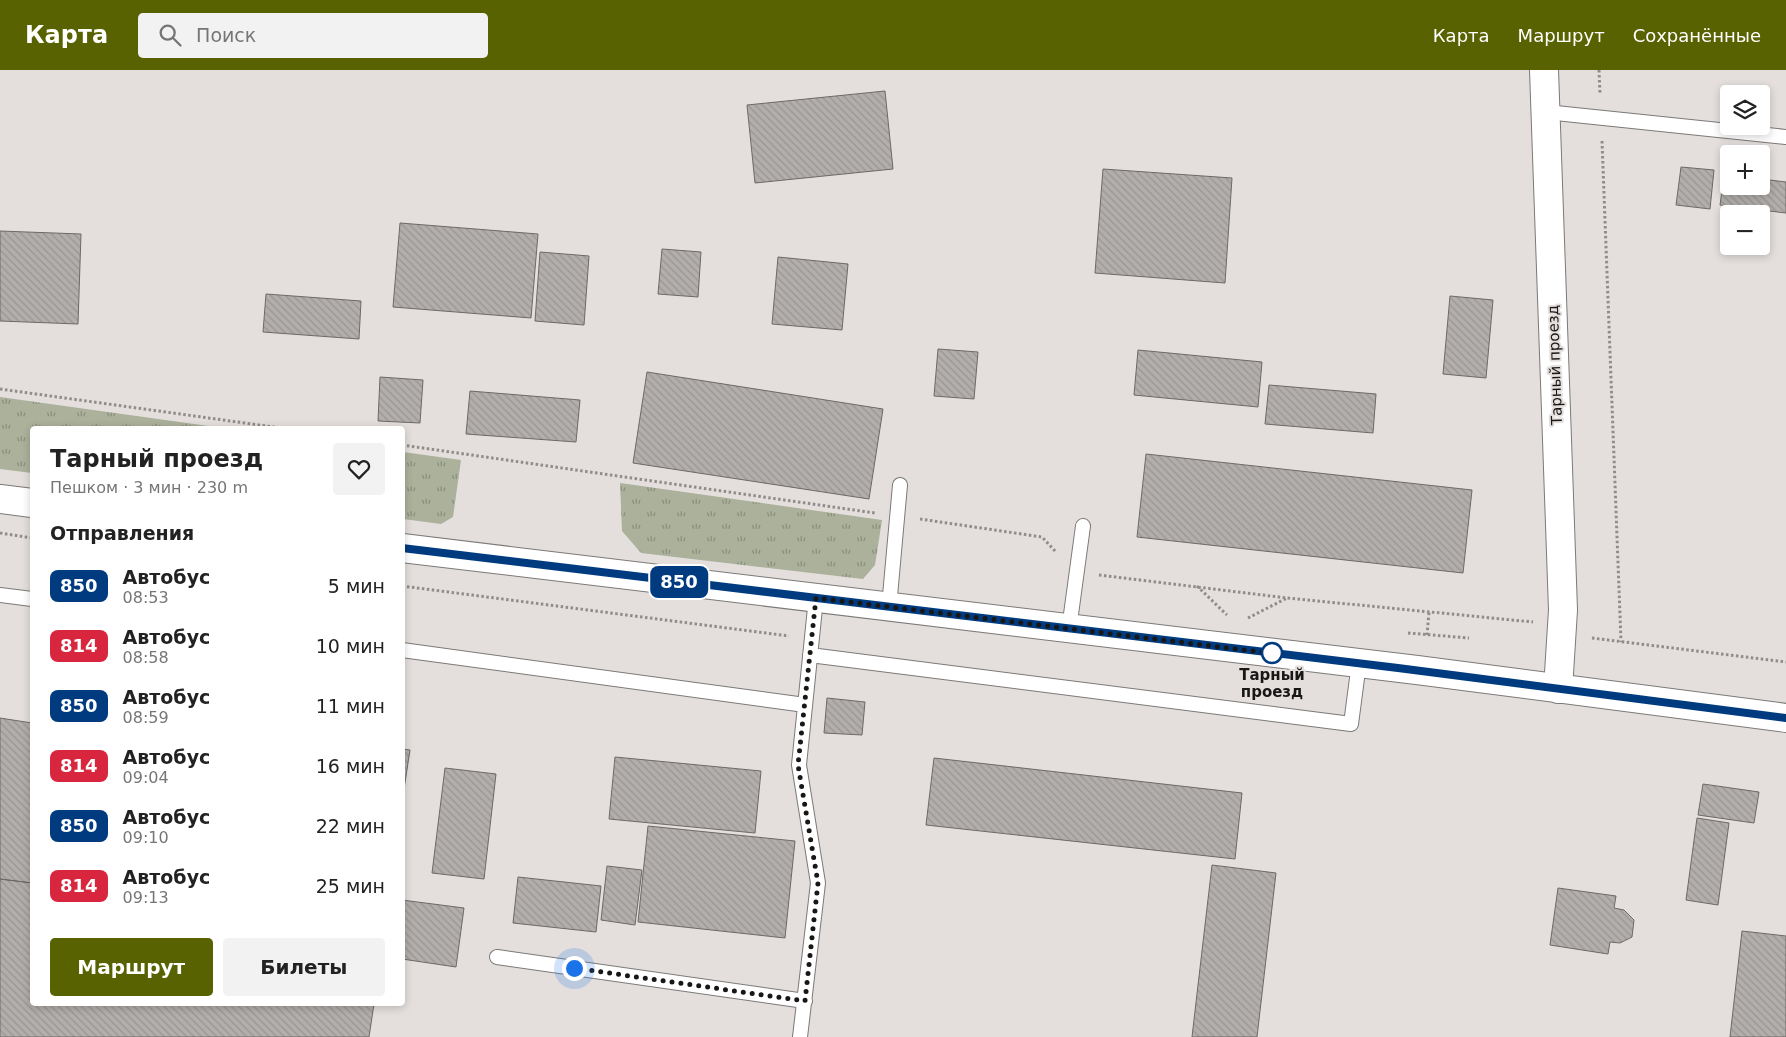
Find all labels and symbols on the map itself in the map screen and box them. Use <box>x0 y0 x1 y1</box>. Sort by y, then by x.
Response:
street label: Тарный проезд <box>1544 305 1566 426</box>
line badge: 850 <box>650 566 708 598</box>
marker: Тарный проезд <box>1261 642 1283 664</box>
place label: Тарный проезд <box>1239 666 1305 701</box>
your location <box>562 956 587 981</box>

